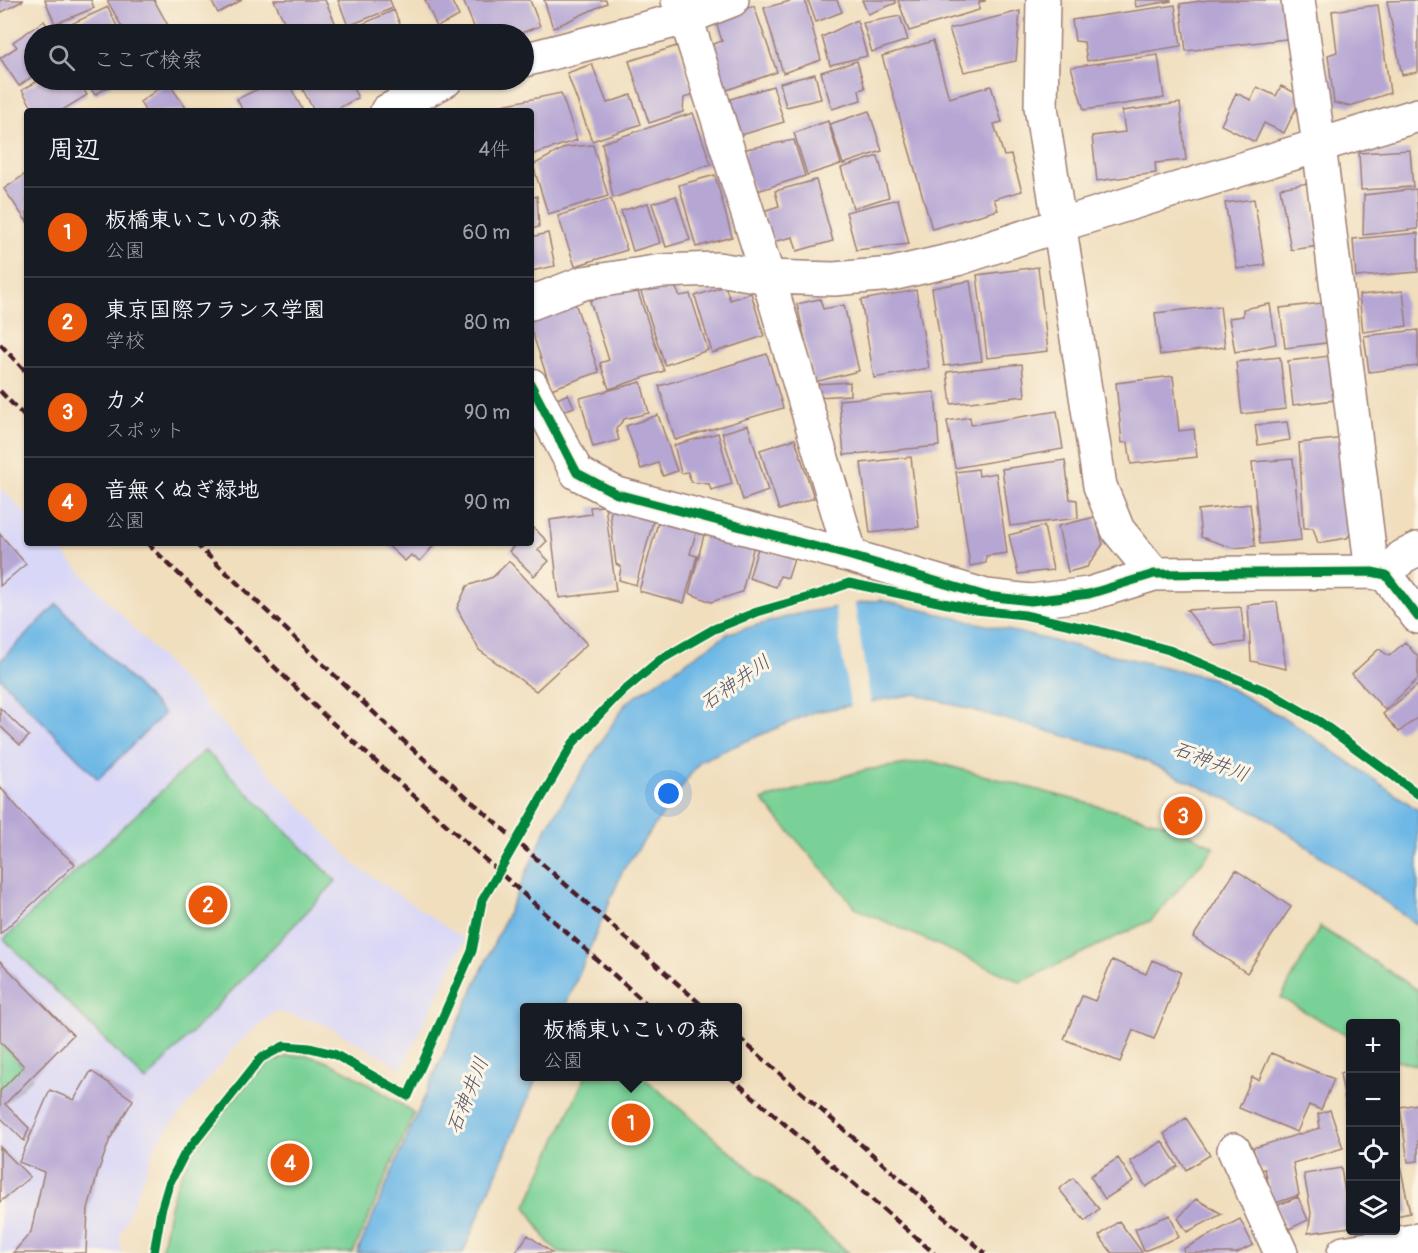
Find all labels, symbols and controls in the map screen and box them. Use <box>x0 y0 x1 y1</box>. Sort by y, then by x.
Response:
search box <box>24 24 534 90</box>
icon: search <box>45 41 78 74</box>
text: ここで検索 <box>93 46 203 74</box>
text: 周辺 <box>48 134 100 166</box>
text: 4件 <box>478 137 510 162</box>
text: 板橋東いこいの森 <box>105 206 281 234</box>
text: 1 <box>64 220 71 245</box>
text: 60 m <box>463 220 510 245</box>
text: 公園 <box>105 238 145 263</box>
text: 東京国際フランス学園 <box>105 296 325 324</box>
text: 2 <box>62 310 73 335</box>
text: 80 m <box>464 310 510 335</box>
text: 学校 <box>105 328 145 353</box>
text: カメ <box>105 386 149 414</box>
text: 3 <box>62 400 73 425</box>
text: 90 m <box>464 400 510 425</box>
text: スポット <box>105 418 185 443</box>
text: 音無くぬぎ緑地 <box>105 476 259 504</box>
text: 4 <box>62 490 73 515</box>
text: 90 m <box>464 490 510 515</box>
text: 公園 <box>105 508 145 533</box>
water label: 石神井川 <box>695 649 775 716</box>
water label: 石神井川 <box>1169 735 1253 787</box>
your location <box>654 779 683 808</box>
pin: 3 <box>1164 794 1202 838</box>
pin: 2 <box>188 882 228 928</box>
popup <box>520 1003 742 1081</box>
text: 板橋東いこいの森 <box>543 1016 719 1044</box>
map controls <box>1346 1019 1400 1235</box>
button: + <box>1346 1019 1400 1073</box>
text: 公園 <box>543 1048 583 1073</box>
water label: 石神井川 <box>441 1053 494 1137</box>
button: − <box>1346 1073 1400 1127</box>
pin: 1 <box>612 1100 650 1146</box>
button: locate <box>1346 1127 1400 1181</box>
pin: 4 <box>270 1140 310 1186</box>
button: layers <box>1346 1181 1400 1235</box>

